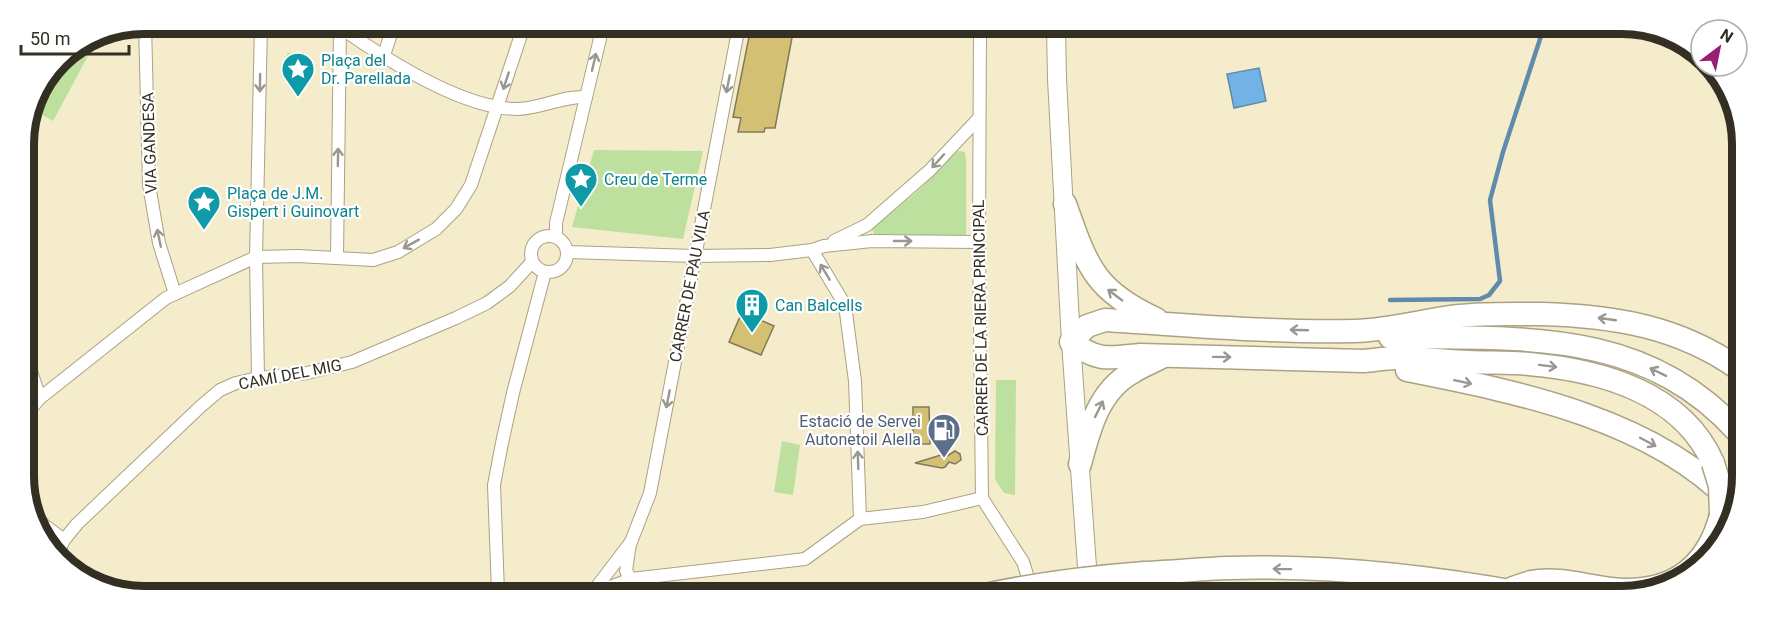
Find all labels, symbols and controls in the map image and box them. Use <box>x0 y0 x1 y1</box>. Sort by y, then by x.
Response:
scale bar <box>21 18 129 56</box>
north arrow <box>1689 18 1749 78</box>
text: N <box>1717 25 1737 47</box>
text: 50 m <box>30 28 70 49</box>
place icon: Plaça del Dr. Parellada <box>280 51 316 98</box>
place label: Plaça del Dr. Parellada <box>321 51 411 88</box>
one-way arrow <box>589 52 601 71</box>
one-way arrow <box>500 71 511 90</box>
one-way arrow <box>254 72 266 92</box>
one-way arrow <box>722 74 733 93</box>
street label: VIA GANDESA <box>138 91 161 194</box>
one-way arrow <box>333 147 344 167</box>
one-way arrow <box>931 153 945 168</box>
place icon: Creu de Terme <box>563 161 599 208</box>
place label: Creu de Terme <box>604 170 707 189</box>
place icon: Plaça de J.M. Gispert i Guinovart <box>186 184 222 231</box>
place label: Plaça de J.M. Gispert i Guinovart <box>227 184 359 221</box>
street label: CARRER DE LA RIERA PRINCIPAL <box>969 199 992 436</box>
street label: CARRER DE PAU VILA <box>665 208 714 364</box>
one-way arrow <box>152 229 164 248</box>
one-way arrow <box>893 235 913 247</box>
one-way arrow <box>403 238 420 250</box>
one-way arrow <box>819 264 831 281</box>
building icon: Can Balcells <box>734 287 770 334</box>
one-way arrow <box>1108 289 1124 301</box>
place label: Can Balcells <box>775 296 862 315</box>
one-way arrow <box>1598 313 1617 324</box>
one-way arrow <box>1289 325 1309 336</box>
one-way arrow <box>1211 352 1231 363</box>
street label: CAMÍ DEL MIG <box>237 355 343 394</box>
one-way arrow <box>1538 361 1558 372</box>
one-way arrow <box>1650 365 1668 377</box>
one-way arrow <box>1453 376 1472 388</box>
one-way arrow <box>662 389 673 409</box>
one-way arrow <box>1094 400 1106 418</box>
place label: Estació de Servei Autonetoil Alella <box>799 412 921 449</box>
fuel station icon: Estació de Servei Autonetoil Alella <box>926 412 962 459</box>
one-way arrow <box>1639 436 1657 448</box>
one-way arrow <box>852 451 863 471</box>
one-way arrow <box>1273 563 1293 575</box>

